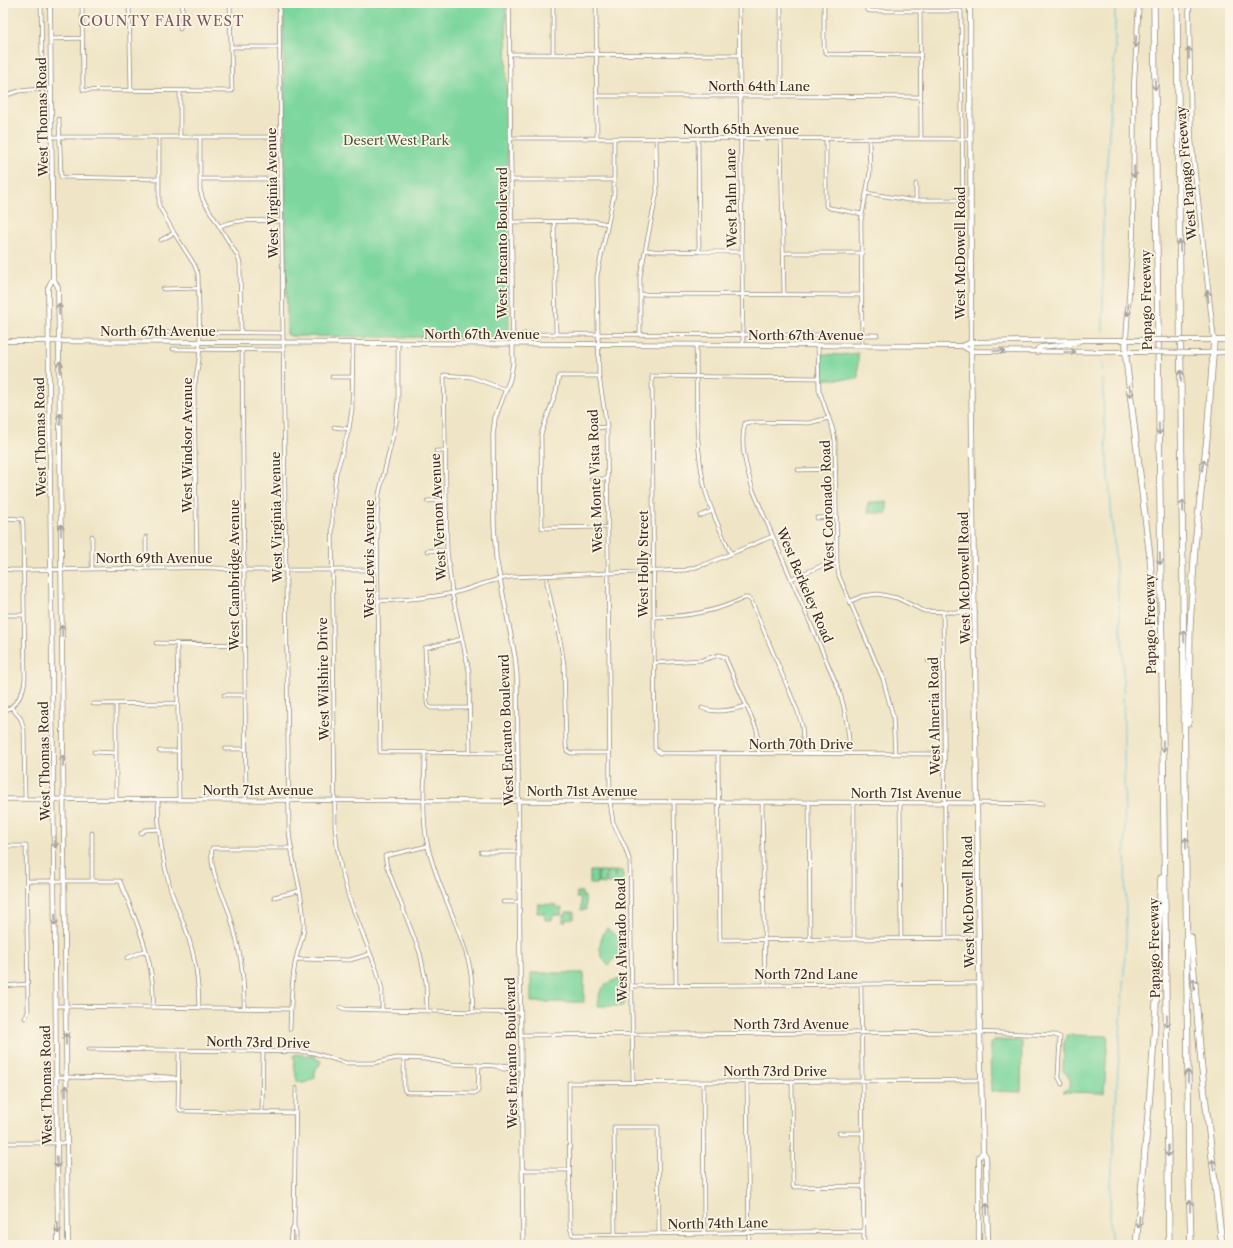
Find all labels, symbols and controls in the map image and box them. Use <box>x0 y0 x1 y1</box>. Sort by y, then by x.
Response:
district label: COUNTY FAIR WEST <box>80 12 244 30</box>
one-way arrow <box>1133 35 1140 48</box>
one-way arrow <box>1185 47 1193 60</box>
street label: West Thomas Road <box>33 57 51 178</box>
one-way arrow <box>1151 77 1159 90</box>
street label: North 64th Lane <box>708 78 810 94</box>
street label: West Papago Freeway <box>1172 104 1200 242</box>
street label: North 65th Avenue <box>683 121 799 137</box>
street label: West Virginia Avenue <box>263 127 281 260</box>
park label: Desert West Park <box>343 132 450 148</box>
street label: West Palm Lane <box>722 148 740 249</box>
one-way arrow <box>1130 165 1138 178</box>
street label: West Encanto Boulevard <box>494 167 510 320</box>
street label: West McDowell Road <box>952 186 968 320</box>
one-way arrow <box>1176 240 1184 253</box>
street label: Papago Freeway <box>1137 249 1155 350</box>
one-way arrow <box>1204 289 1212 302</box>
one-way arrow <box>55 303 63 316</box>
one-way arrow <box>1125 303 1132 316</box>
street label: North 67th Avenue <box>100 323 216 339</box>
street label: North 67th Avenue <box>424 326 540 342</box>
street label: North 67th Avenue <box>748 327 864 343</box>
one-way arrow <box>992 347 1005 355</box>
one-way arrow <box>1063 348 1076 356</box>
one-way arrow <box>56 361 63 374</box>
one-way arrow <box>1177 370 1185 383</box>
street label: West Thomas Road <box>31 377 49 498</box>
street label: West Windsor Avenue <box>179 377 195 514</box>
one-way arrow <box>1126 384 1134 397</box>
street label: West Monte Vista Road <box>584 409 606 554</box>
one-way arrow <box>56 413 64 426</box>
one-way arrow <box>1155 422 1163 435</box>
street label: West Coronado Road <box>817 440 837 573</box>
street label: West Virginia Avenue <box>267 451 285 584</box>
street label: West Vernon Avenue <box>427 453 449 582</box>
one-way arrow <box>1200 459 1207 472</box>
street label: West Cambridge Avenue <box>226 499 242 652</box>
street label: West Lewis Avenue <box>361 499 377 620</box>
one-way arrow <box>1179 500 1187 513</box>
street label: West Holly Street <box>635 510 651 619</box>
street label: West McDowell Road <box>955 511 973 646</box>
one-way arrow <box>57 524 65 537</box>
street label: West Berkeley Road <box>773 524 837 645</box>
street label: North 69th Avenue <box>95 550 213 566</box>
one-way arrow <box>1156 552 1164 565</box>
street label: Papago Freeway <box>1141 573 1159 674</box>
street label: West Wilshire Drive <box>314 617 332 742</box>
one-way arrow <box>58 625 66 638</box>
one-way arrow <box>1180 630 1188 643</box>
street label: West Encanto Boulevard <box>495 654 517 807</box>
street label: West Almeria Road <box>925 657 943 776</box>
street label: West Thomas Road <box>35 701 53 822</box>
street label: North 70th Drive <box>749 736 853 752</box>
one-way arrow <box>1159 739 1166 752</box>
one-way arrow <box>59 755 67 768</box>
street label: North 71st Avenue <box>202 782 314 798</box>
street label: North 71st Avenue <box>526 783 638 799</box>
street label: North 71st Avenue <box>850 785 962 801</box>
one-way arrow <box>51 835 59 848</box>
street label: West McDowell Road <box>959 835 977 970</box>
one-way arrow <box>1182 837 1190 850</box>
street label: West Alvarado Road <box>612 878 630 1003</box>
street label: Papago Freeway <box>1145 897 1163 998</box>
one-way arrow <box>51 913 59 926</box>
street label: North 72nd Lane <box>754 966 858 982</box>
street label: West Encanto Boulevard <box>502 977 520 1130</box>
one-way arrow <box>1190 978 1197 991</box>
one-way arrow <box>1163 1014 1170 1027</box>
street label: North 73rd Avenue <box>733 1016 849 1032</box>
street label: West Thomas Road <box>37 1025 55 1146</box>
one-way arrow <box>62 1033 70 1046</box>
street label: North 73rd Drive <box>206 1033 310 1051</box>
street label: North 73rd Drive <box>723 1063 827 1079</box>
one-way arrow <box>1184 1070 1192 1083</box>
one-way arrow <box>63 1085 70 1098</box>
one-way arrow <box>1164 1144 1172 1157</box>
one-way arrow <box>53 1155 61 1168</box>
one-way arrow <box>1209 1158 1217 1171</box>
one-way arrow <box>1186 1200 1194 1213</box>
one-way arrow <box>984 1203 991 1216</box>
street label: North 74th Lane <box>668 1214 768 1232</box>
one-way arrow <box>1135 1215 1142 1228</box>
one-way arrow <box>54 1221 62 1234</box>

